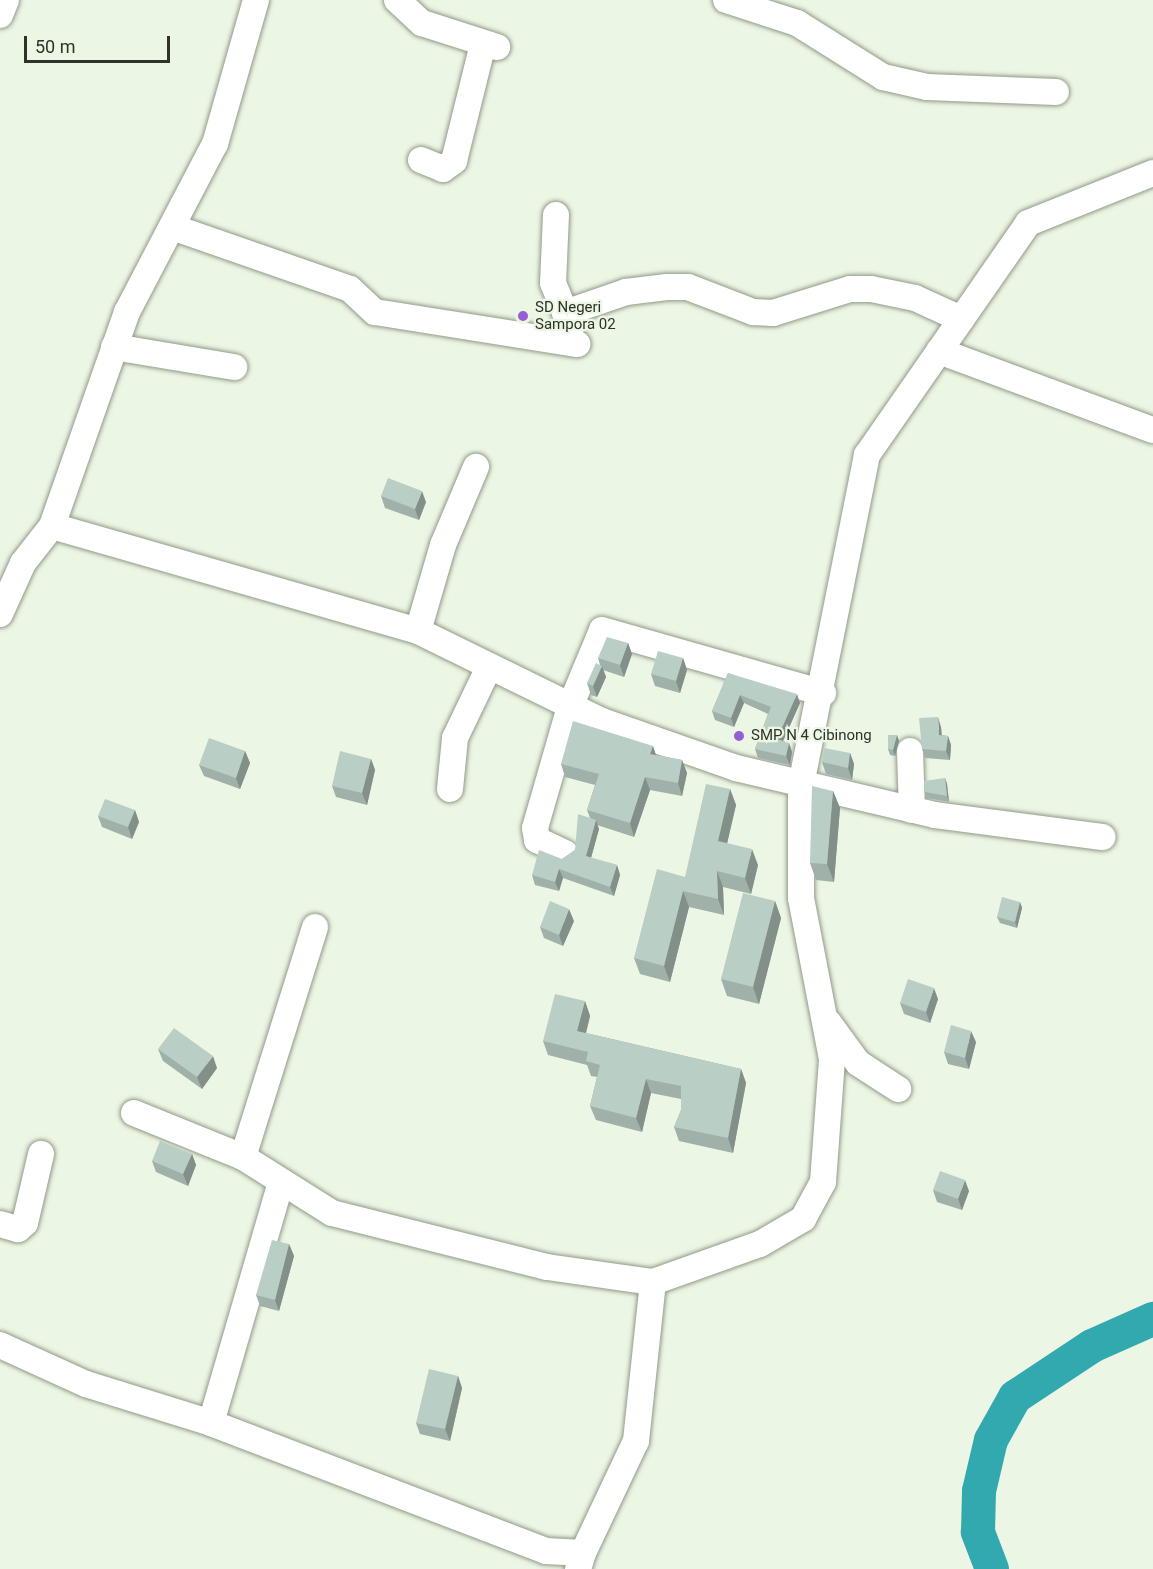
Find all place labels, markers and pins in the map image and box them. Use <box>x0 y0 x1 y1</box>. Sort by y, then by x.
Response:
place label: SD Negeri Sampora 02 <box>535 298 616 333</box>
marker: SD Negeri Sampora 02 <box>516 309 530 323</box>
place label: SMP N 4 Cibinong <box>751 727 872 745</box>
marker: SMP N 4 Cibinong <box>732 729 746 743</box>

